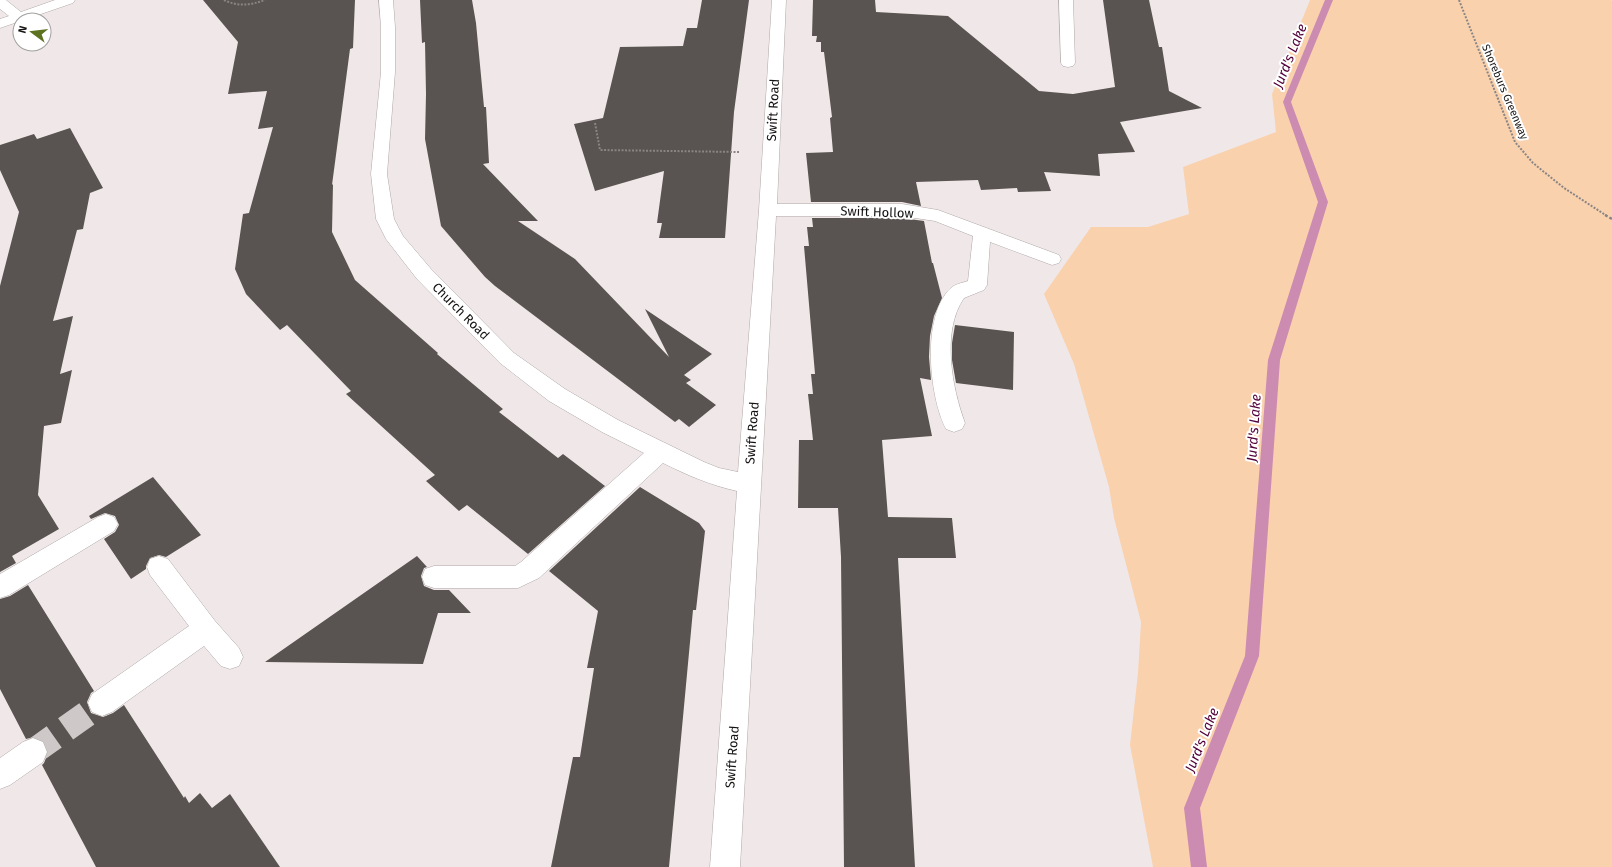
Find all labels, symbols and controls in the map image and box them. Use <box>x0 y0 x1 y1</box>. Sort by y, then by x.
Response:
north arrow <box>12 12 52 52</box>
water label: Jurd's Lake <box>1269 21 1311 91</box>
text: N <box>16 24 30 35</box>
street label: Shoreburs Greenway <box>1479 42 1531 142</box>
street label: Swift Road <box>764 78 782 142</box>
street label: Swift Hollow <box>840 203 915 221</box>
street label: Church Road <box>429 279 493 343</box>
water label: Jurd's Lake <box>1243 394 1265 463</box>
street label: Swift Road <box>742 401 762 465</box>
water label: Jurd's Lake <box>1181 705 1223 775</box>
street label: Swift Road <box>722 725 742 789</box>

